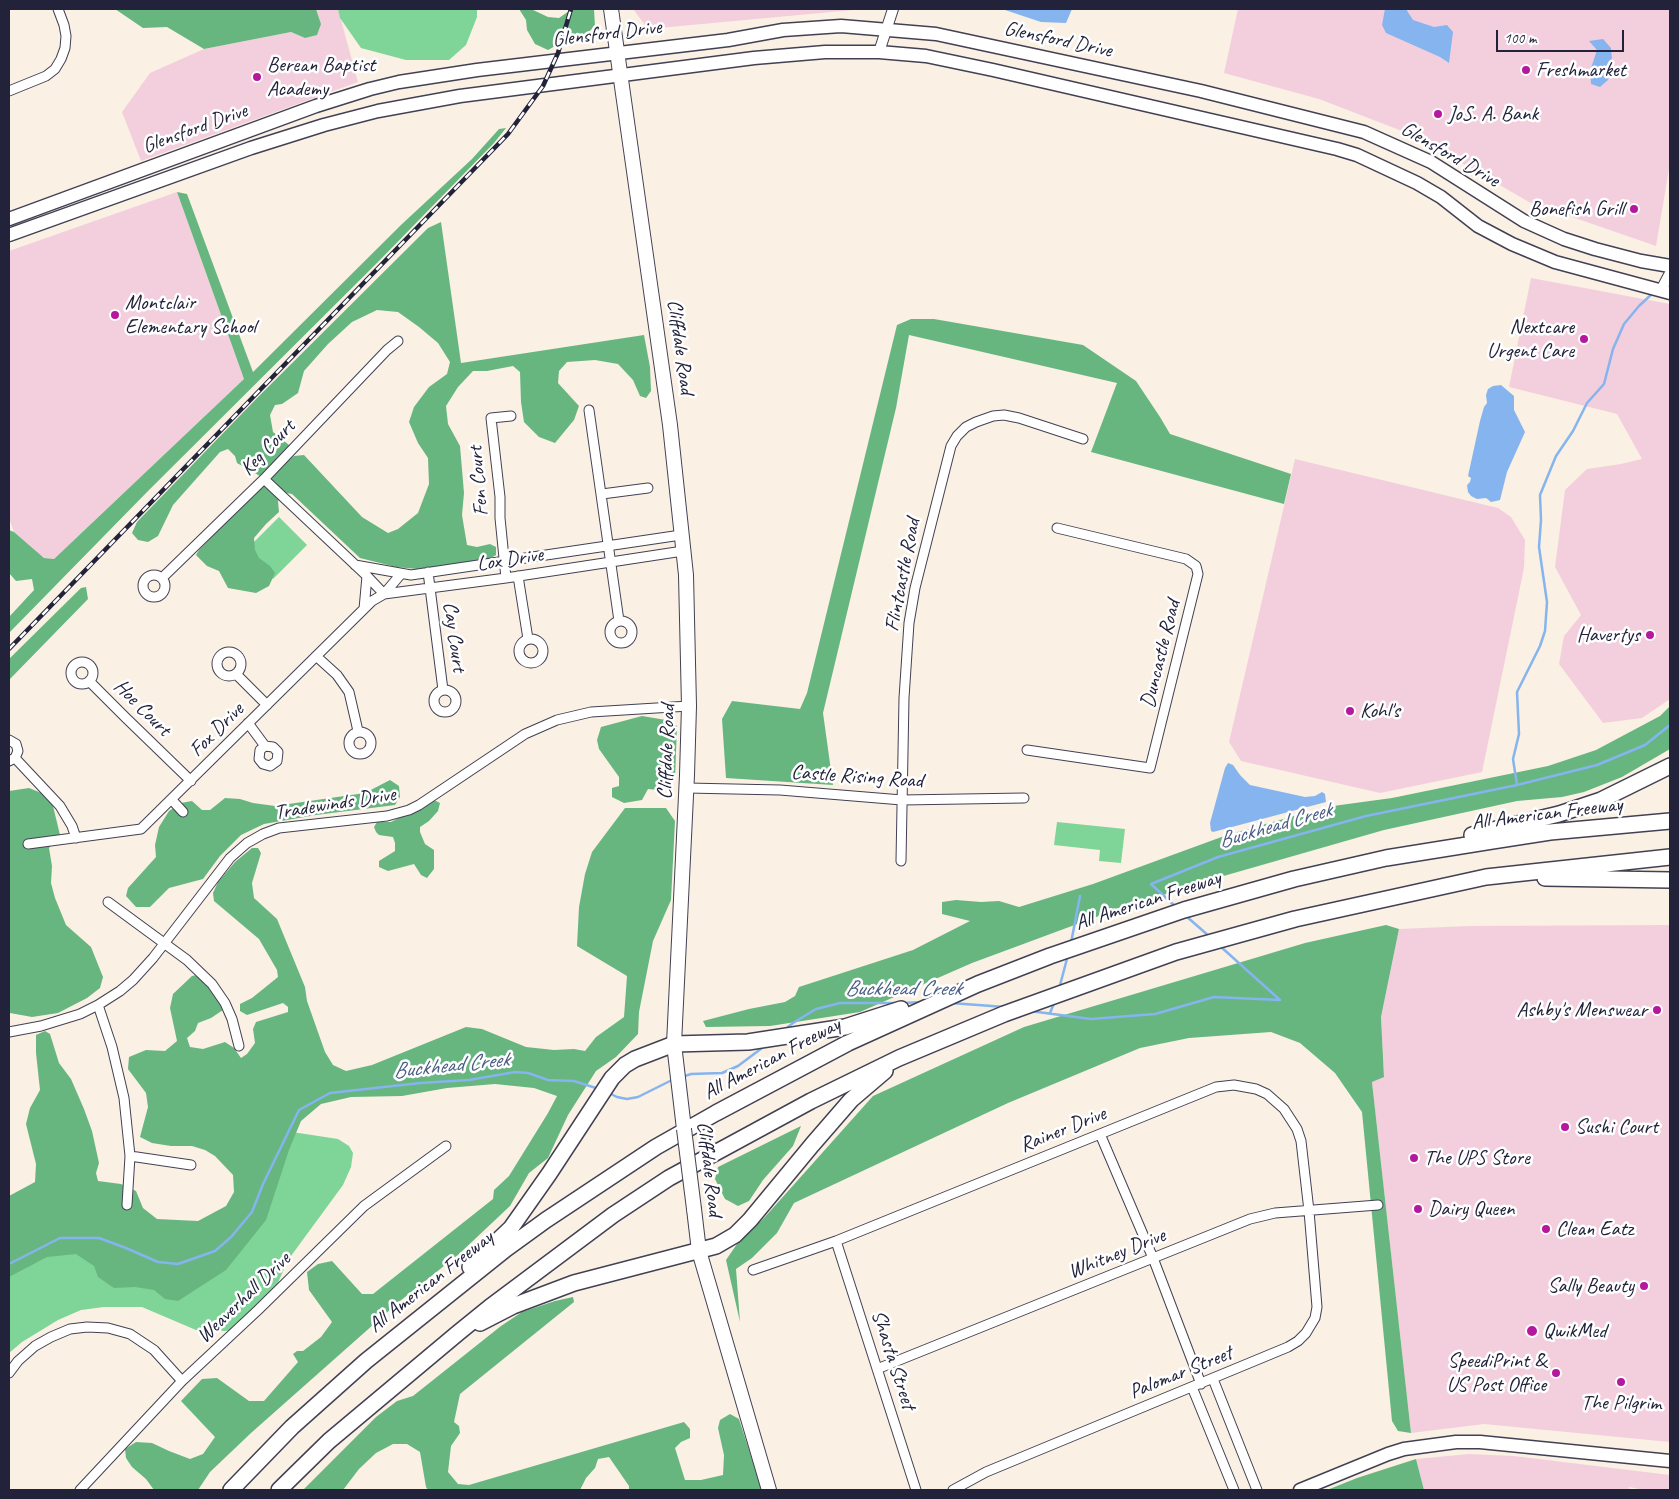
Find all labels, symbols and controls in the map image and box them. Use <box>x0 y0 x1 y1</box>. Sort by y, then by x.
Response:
street label: Glensford Drive <box>551 15 663 53</box>
street label: Glensford Drive <box>1002 16 1114 64</box>
scale bar <box>1499 20 1626 52</box>
text: 100 m <box>1504 29 1536 48</box>
place label: Berean Baptist Academy <box>267 52 375 102</box>
place label: Freshmarket <box>1536 57 1626 83</box>
marker: Freshmarket <box>1520 64 1532 76</box>
marker: Berean Baptist Academy <box>251 71 263 83</box>
street label: Glensford Drive <box>139 98 251 160</box>
place label: JoS. A. Bank <box>1448 101 1538 127</box>
marker: JoS. A. Bank <box>1432 108 1444 120</box>
street label: Glensford Drive <box>1396 117 1504 193</box>
place label: Bonefish Grill <box>1529 196 1624 222</box>
marker: Bonefish Grill <box>1628 203 1640 215</box>
place label: Montclair Elementary School <box>125 290 256 340</box>
street label: Cliffdale Road <box>661 298 699 396</box>
marker: Montclair Elementary School <box>109 309 121 321</box>
place label: Nextcare Urgent Care <box>1487 314 1574 364</box>
marker: Nextcare Urgent Care <box>1578 333 1590 345</box>
street label: Keg Court <box>235 415 301 481</box>
street label: Fen Court <box>463 445 495 517</box>
street label: Flintcastle Road <box>880 516 926 634</box>
street label: Lox Drive <box>475 542 545 578</box>
street label: Duncastle Road <box>1135 598 1187 710</box>
street label: Cay Court <box>437 600 471 674</box>
place label: Havertys <box>1577 622 1640 648</box>
marker: Havertys <box>1644 629 1656 641</box>
street label: Hoe Court <box>108 674 176 742</box>
street label: Fox Drive <box>185 698 249 762</box>
place label: Kohl's <box>1360 698 1400 724</box>
street label: Cliffdale Road <box>653 704 681 800</box>
marker: Kohl's <box>1344 705 1356 717</box>
street label: Castle Rising Road <box>790 760 924 794</box>
street label: Tradewinds Drive <box>273 782 397 826</box>
street label: All American Freeway <box>1470 792 1624 836</box>
water label: Buckhead Creek <box>1216 797 1334 855</box>
street label: All American Freeway <box>1072 866 1224 936</box>
water label: Buckhead Creek <box>845 976 961 1002</box>
place label: Ashby's Menswear <box>1517 997 1647 1023</box>
marker: Ashby's Menswear <box>1651 1004 1663 1016</box>
street label: All American Freeway <box>699 1012 845 1106</box>
water label: Buckhead Creek <box>392 1047 510 1085</box>
street label: Rainer Drive <box>1016 1101 1110 1159</box>
place label: Sushi Court <box>1575 1114 1658 1140</box>
street label: Cliffdale Road <box>691 1120 727 1218</box>
marker: Sushi Court <box>1559 1121 1571 1133</box>
place label: The UPS Store <box>1424 1145 1530 1171</box>
marker: The UPS Store <box>1408 1152 1420 1164</box>
place label: Dairy Queen <box>1428 1196 1514 1222</box>
marker: Dairy Queen <box>1412 1203 1424 1215</box>
place label: Clean Eatz <box>1556 1216 1633 1242</box>
street label: Whitney Drive <box>1065 1223 1169 1285</box>
marker: Clean Eatz <box>1540 1223 1552 1235</box>
street label: All American Freeway <box>364 1225 498 1339</box>
street label: Weaverhall Drive <box>192 1247 296 1349</box>
place label: Sally Beauty <box>1547 1273 1634 1299</box>
marker: Sally Beauty <box>1638 1280 1650 1292</box>
street label: Shasta Street <box>865 1307 921 1413</box>
place label: QwikMed <box>1543 1318 1606 1344</box>
marker: QwikMed <box>1525 1324 1539 1338</box>
street label: Palomar Street <box>1126 1341 1236 1405</box>
place label: SpeediPrint & US Post Office <box>1446 1348 1546 1398</box>
marker: SpeediPrint & US Post Office <box>1550 1367 1562 1379</box>
marker: The Pilgrim <box>1615 1376 1627 1388</box>
place label: The Pilgrim <box>1581 1390 1661 1416</box>

